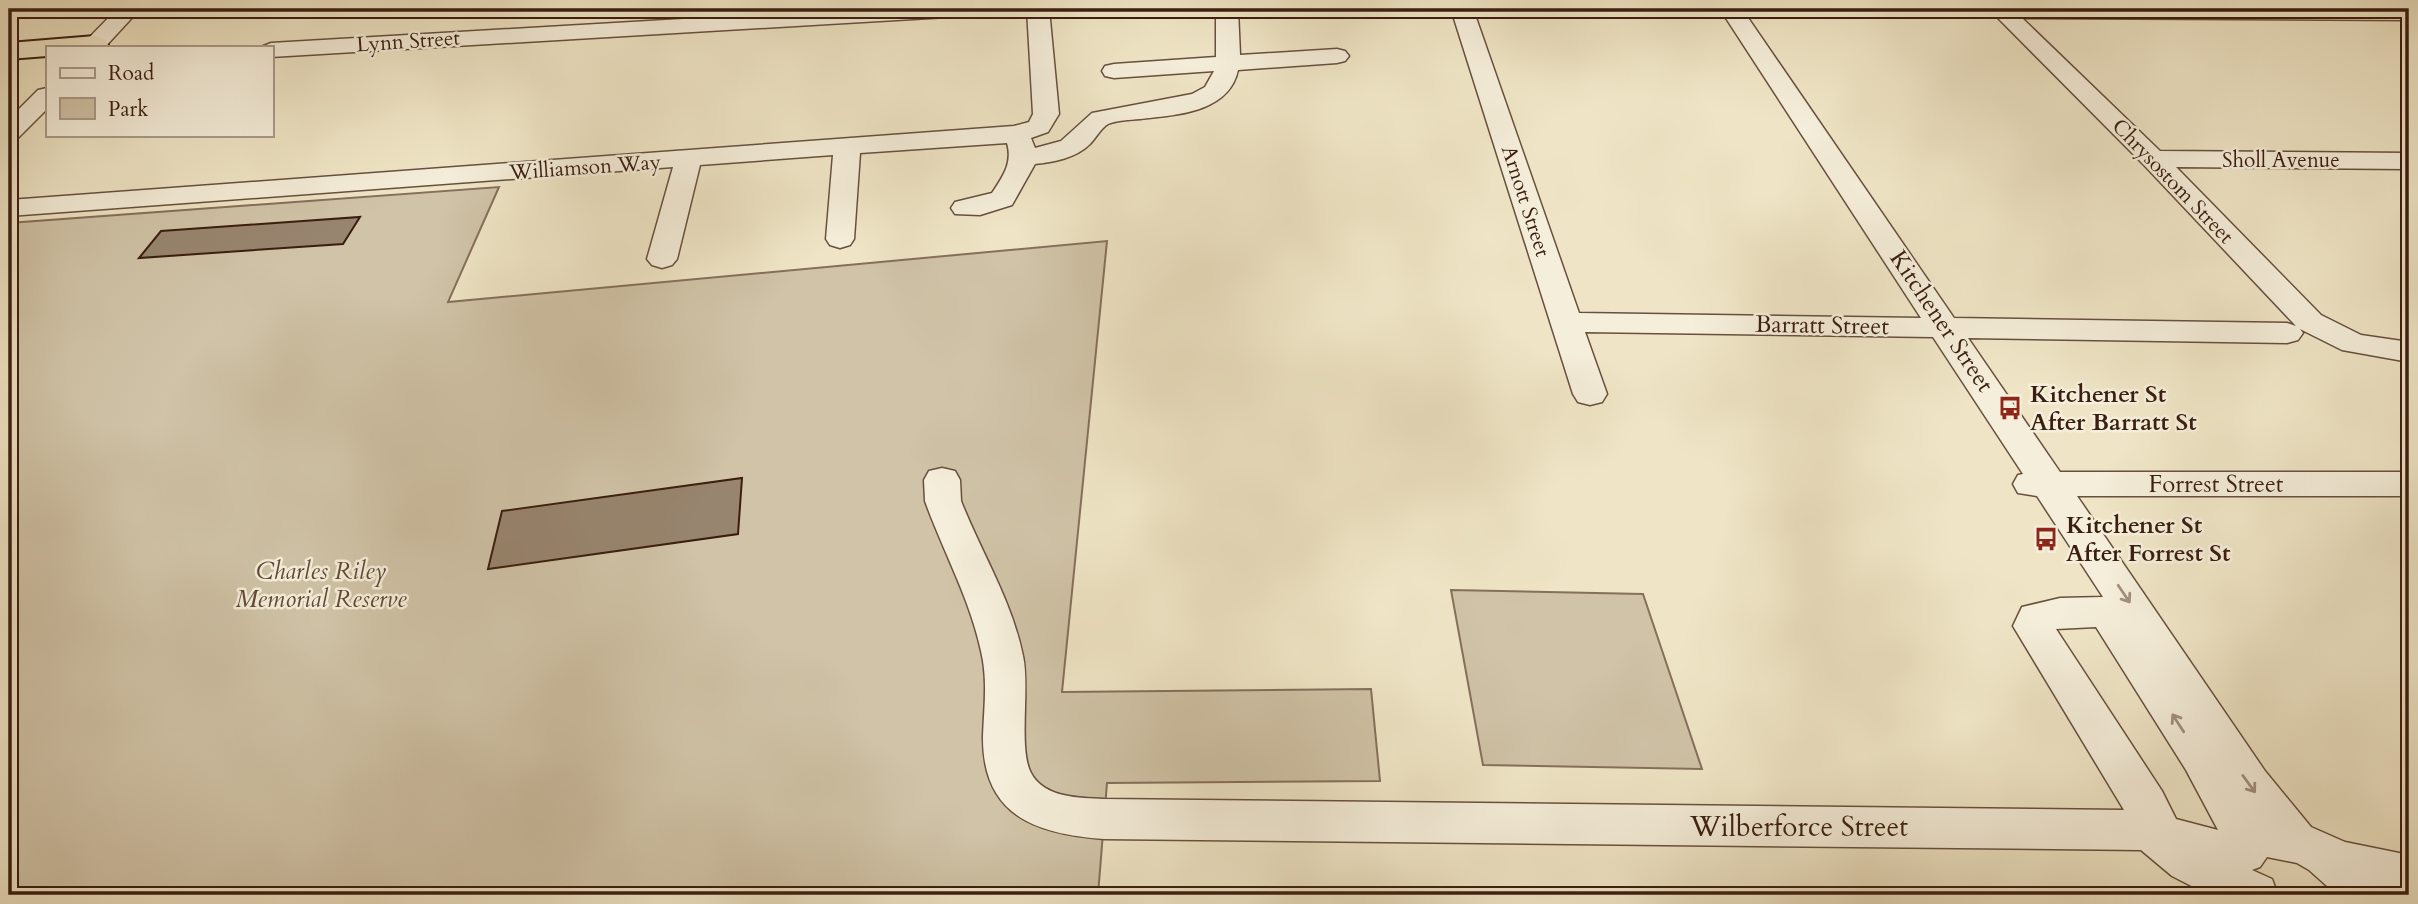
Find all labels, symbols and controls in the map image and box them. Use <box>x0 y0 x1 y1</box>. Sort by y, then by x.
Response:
street label: Lynn Street <box>355 23 461 60</box>
legend <box>46 46 273 136</box>
text: Road <box>108 59 154 88</box>
text: Park <box>108 95 149 124</box>
street label: Chrysostom Street <box>2105 112 2240 251</box>
street label: Arnott Street <box>1494 142 1557 261</box>
street label: Sholl Avenue <box>2222 146 2340 175</box>
street label: Williamson Way <box>507 148 662 187</box>
street label: Kitchener Street <box>1882 244 2002 399</box>
street label: Barratt Street <box>1755 308 1890 343</box>
place label: Kitchener St After Barratt St <box>2030 378 2197 439</box>
bus stop icon: Kitchener St After Barratt St <box>1996 394 2024 422</box>
street label: Forrest Street <box>2149 468 2284 501</box>
place label: Kitchener St After Forrest St <box>2066 509 2231 570</box>
bus stop icon: Kitchener St After Forrest St <box>2032 525 2060 553</box>
park label: Charles Riley Memorial Reserve <box>236 555 407 616</box>
one-way arrow <box>2117 584 2131 604</box>
one-way arrow <box>2171 714 2185 733</box>
one-way arrow <box>2242 774 2257 793</box>
street label: Wilberforce Street <box>1689 808 1908 846</box>

